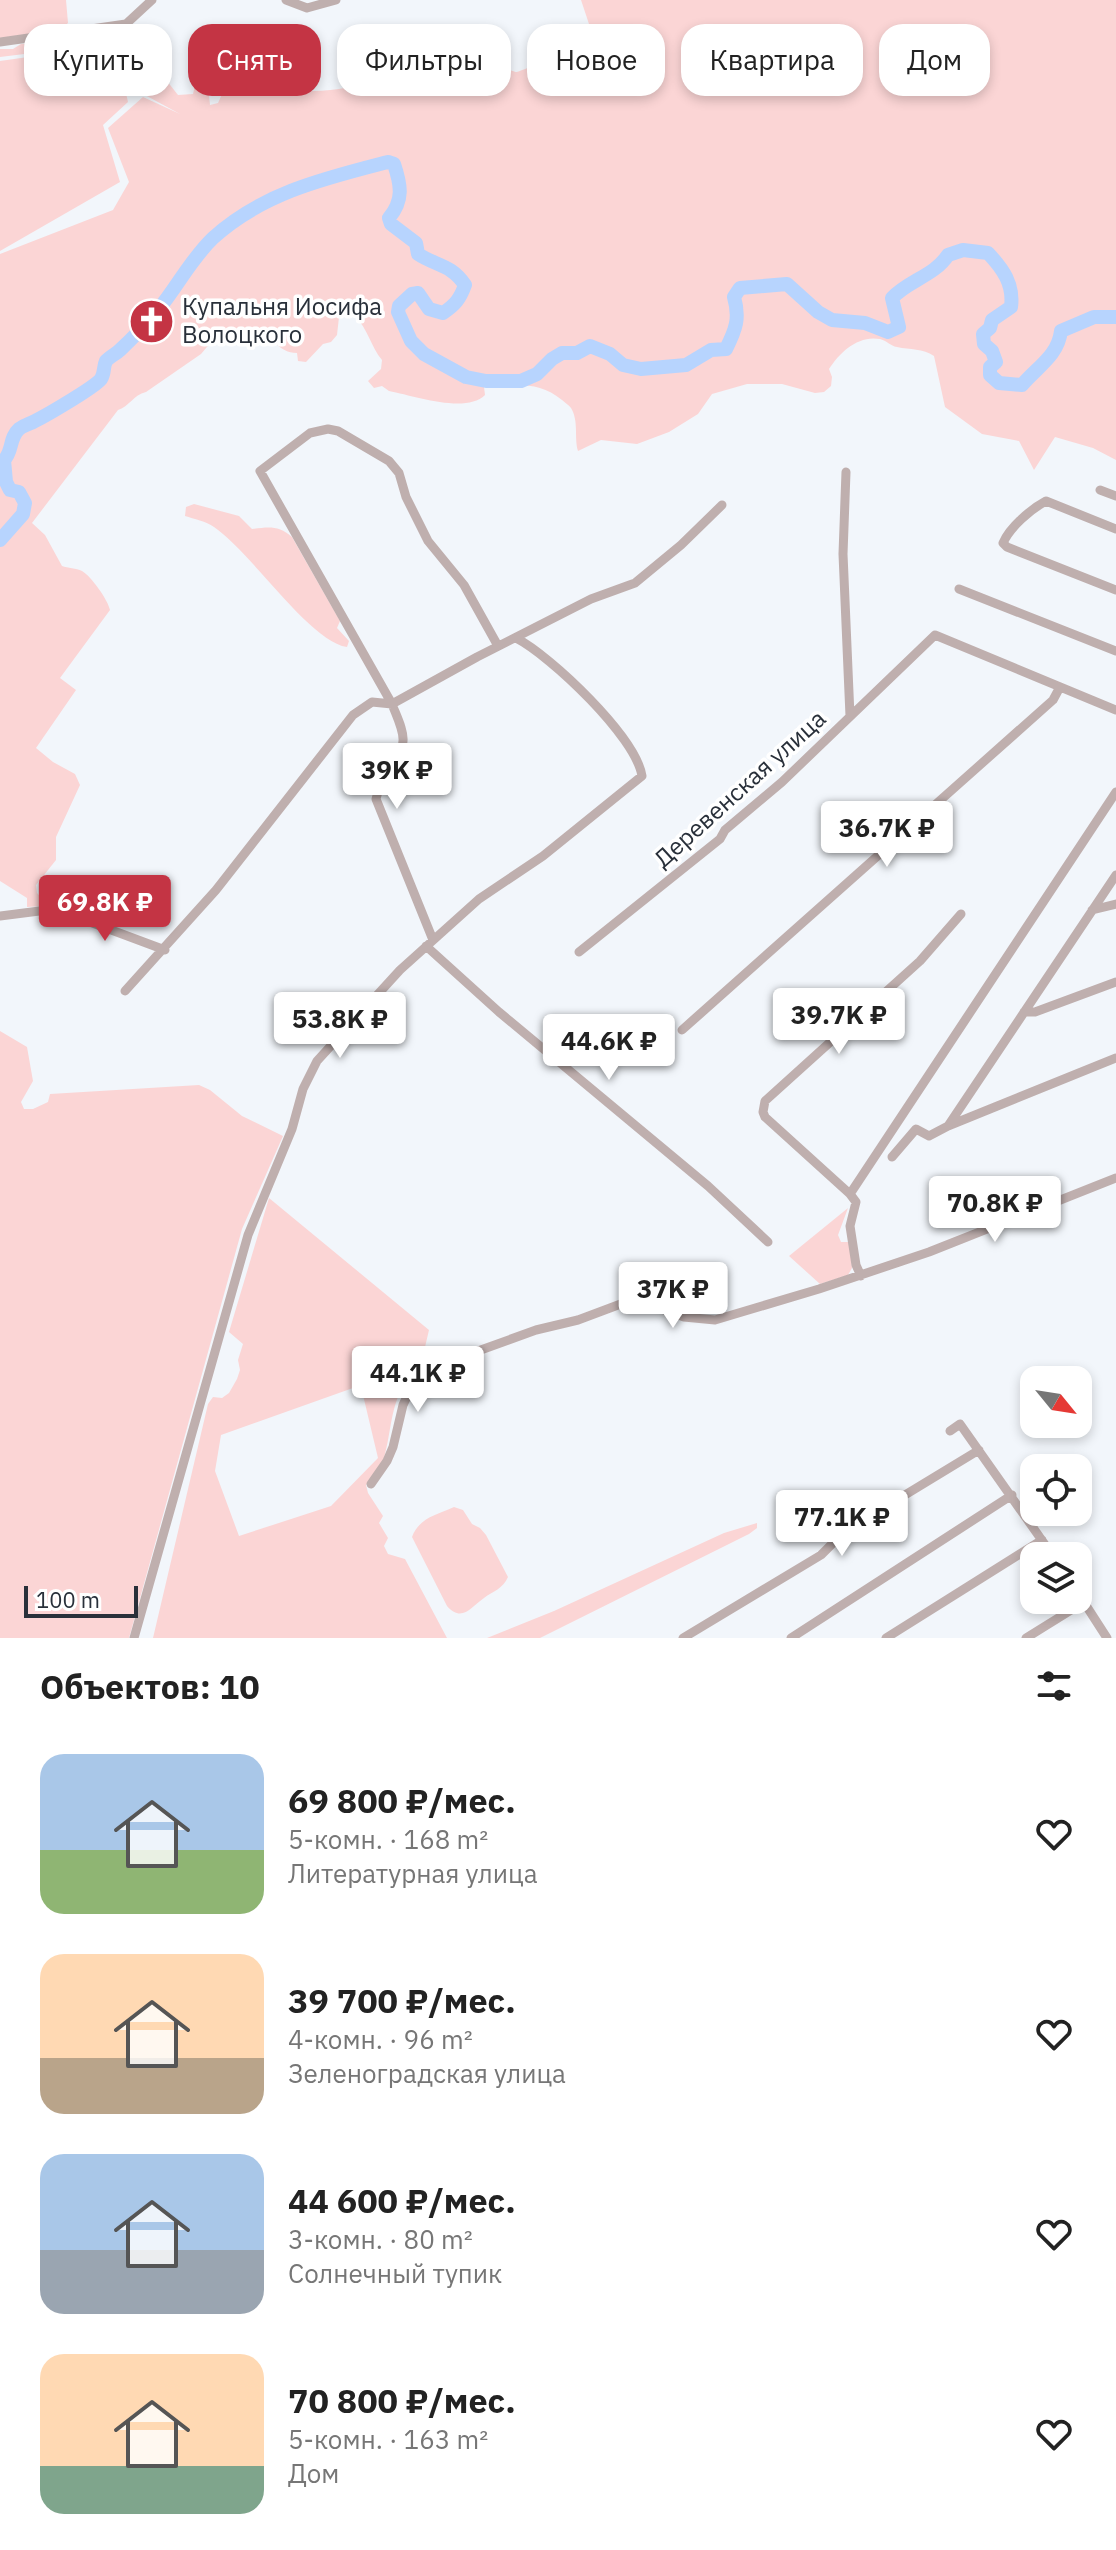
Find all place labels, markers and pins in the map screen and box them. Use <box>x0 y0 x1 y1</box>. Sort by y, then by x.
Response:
place label: Купальня Иосифа Волоцкого <box>182 290 382 350</box>
church icon: Купальня Иосифа Волоцкого <box>127 297 175 345</box>
pin: 39K ₽ <box>341 743 453 811</box>
pin: 36.7K ₽ <box>813 801 961 869</box>
pin: 69.8K ₽ <box>31 875 179 943</box>
pin: 39.7K ₽ <box>765 988 913 1056</box>
pin: 53.8K ₽ <box>266 992 414 1060</box>
pin: 44.6K ₽ <box>535 1014 683 1082</box>
pin: 70.8K ₽ <box>921 1176 1069 1244</box>
pin: 37K ₽ <box>617 1262 729 1330</box>
pin: 44.1K ₽ <box>344 1346 492 1414</box>
pin: 77.1K ₽ <box>768 1490 916 1558</box>

